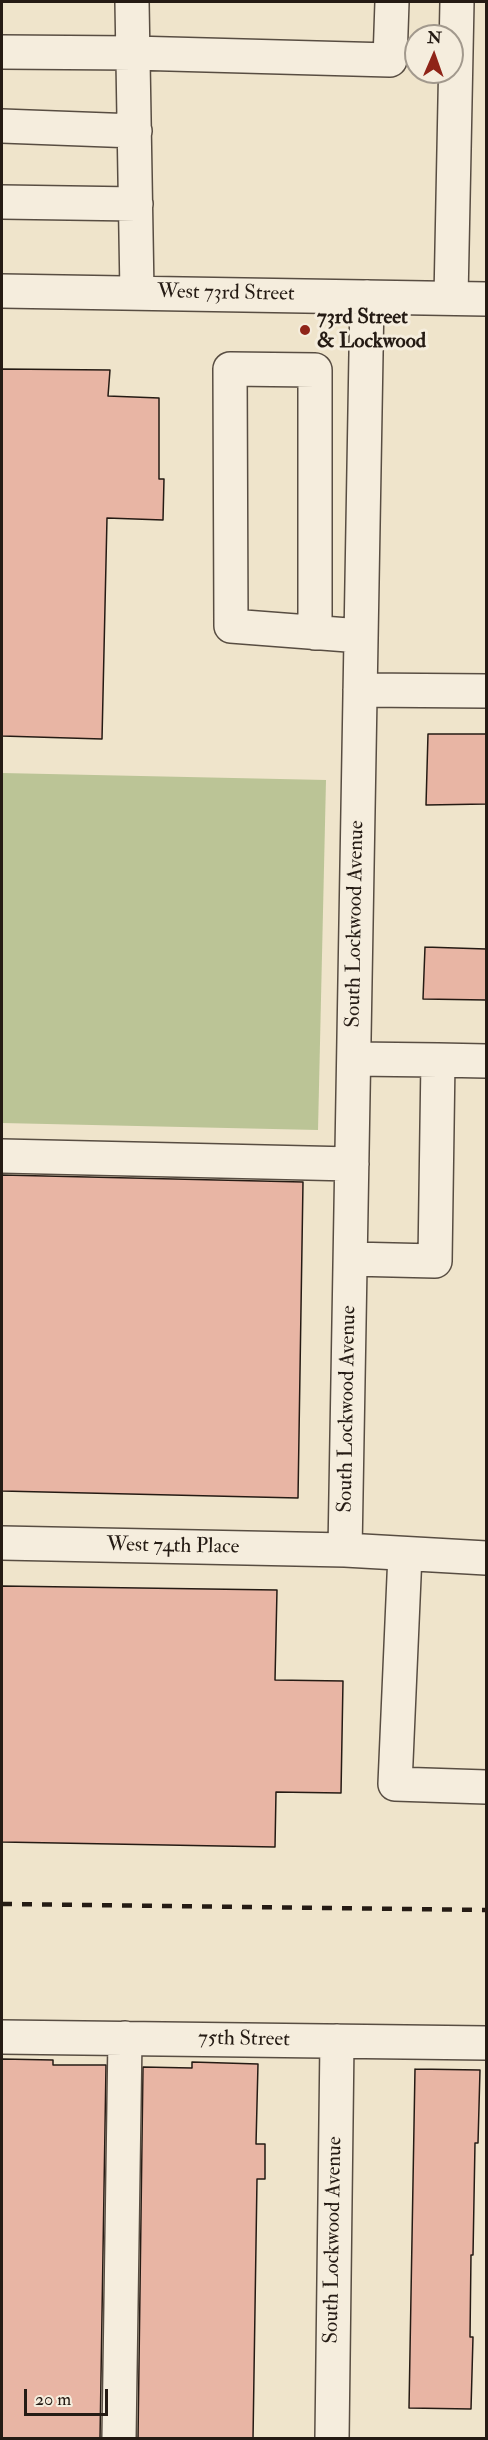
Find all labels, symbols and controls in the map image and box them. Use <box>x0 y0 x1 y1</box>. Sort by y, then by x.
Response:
north arrow <box>404 24 464 84</box>
text: N <box>427 28 442 48</box>
street label: West 73rd Street <box>157 280 295 308</box>
place label: 73rd Street & Lockwood <box>317 305 426 355</box>
marker: 73rd Street & Lockwood <box>298 323 312 337</box>
street label: South Lockwood Avenue <box>342 820 370 1028</box>
street label: South Lockwood Avenue <box>334 1305 362 1513</box>
street label: West 74th Place <box>106 1533 240 1561</box>
street label: 75th Street <box>198 2027 290 2053</box>
street label: South Lockwood Avenue <box>320 2136 348 2344</box>
scale bar <box>27 2377 111 2415</box>
text: 20 m <box>35 2388 71 2411</box>

